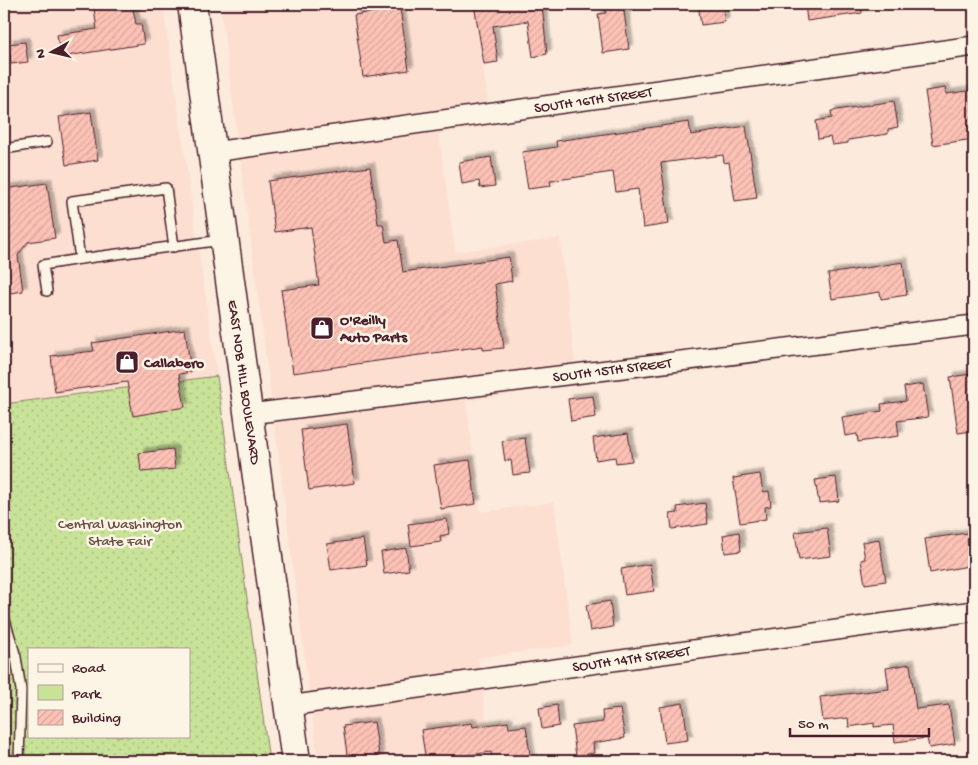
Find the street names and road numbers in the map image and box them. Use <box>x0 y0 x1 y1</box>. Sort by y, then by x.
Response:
street label: SOUTH 16TH STREET <box>533 84 655 118</box>
street label: EAST NOB HILL BOULEVARD <box>223 299 264 466</box>
street label: SOUTH 15TH STREET <box>552 355 674 387</box>
street label: SOUTH 14TH STREET <box>571 643 692 677</box>

